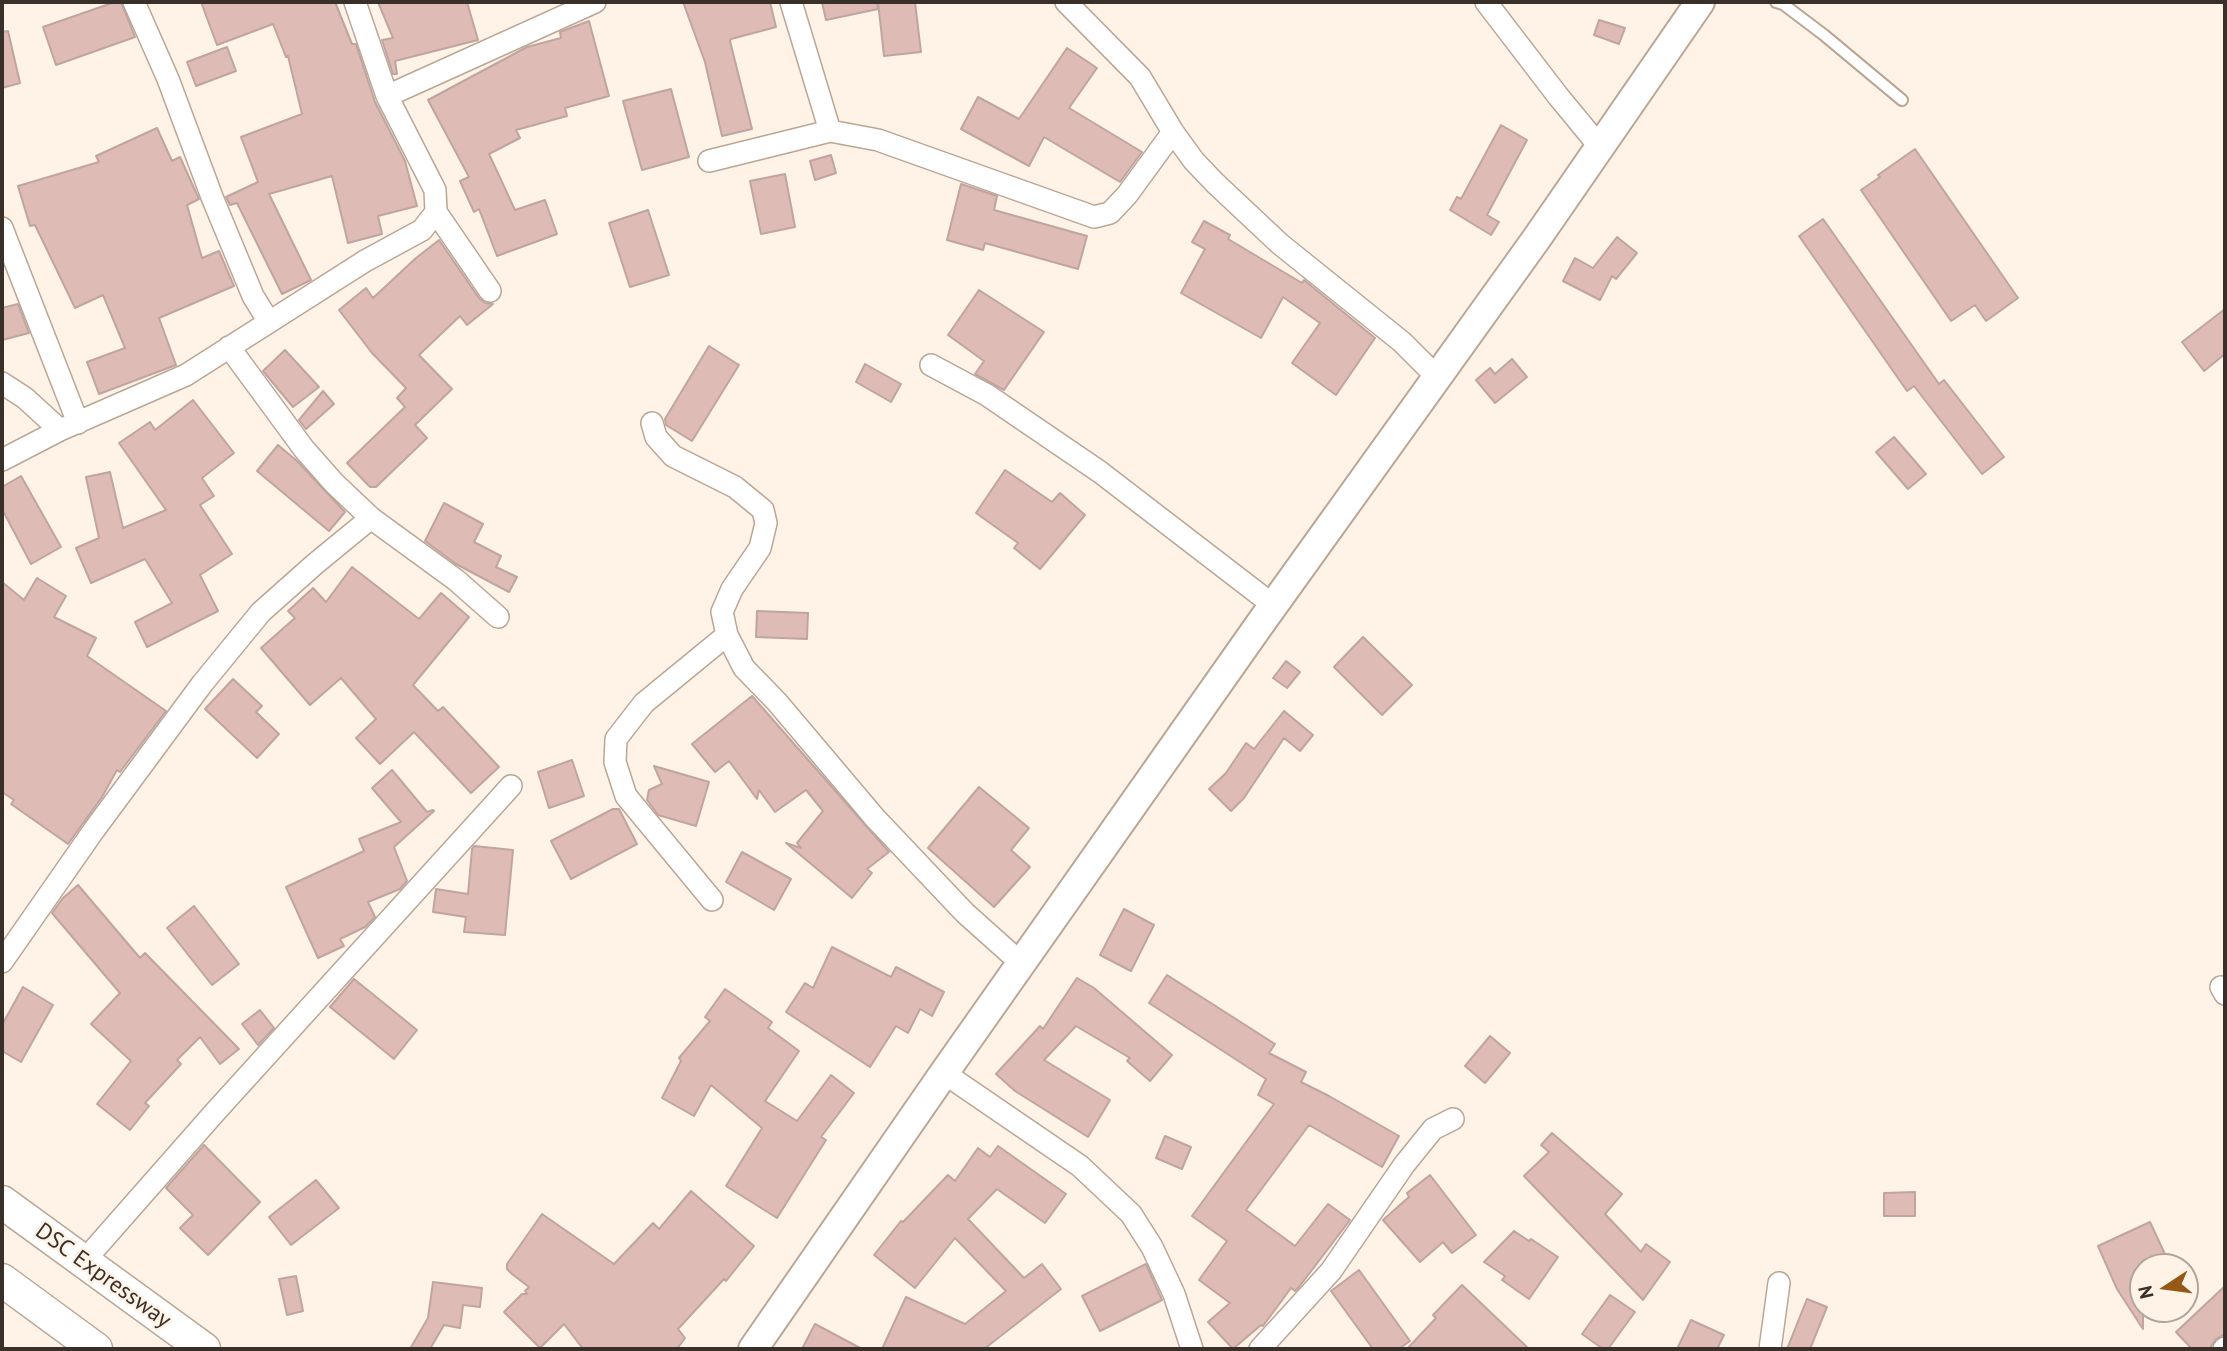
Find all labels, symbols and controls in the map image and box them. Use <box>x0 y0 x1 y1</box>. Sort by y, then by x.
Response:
street label: DSC Expressway <box>30 1218 176 1334</box>
north arrow <box>2129 1253 2199 1323</box>
text: N <box>2132 1284 2159 1301</box>

